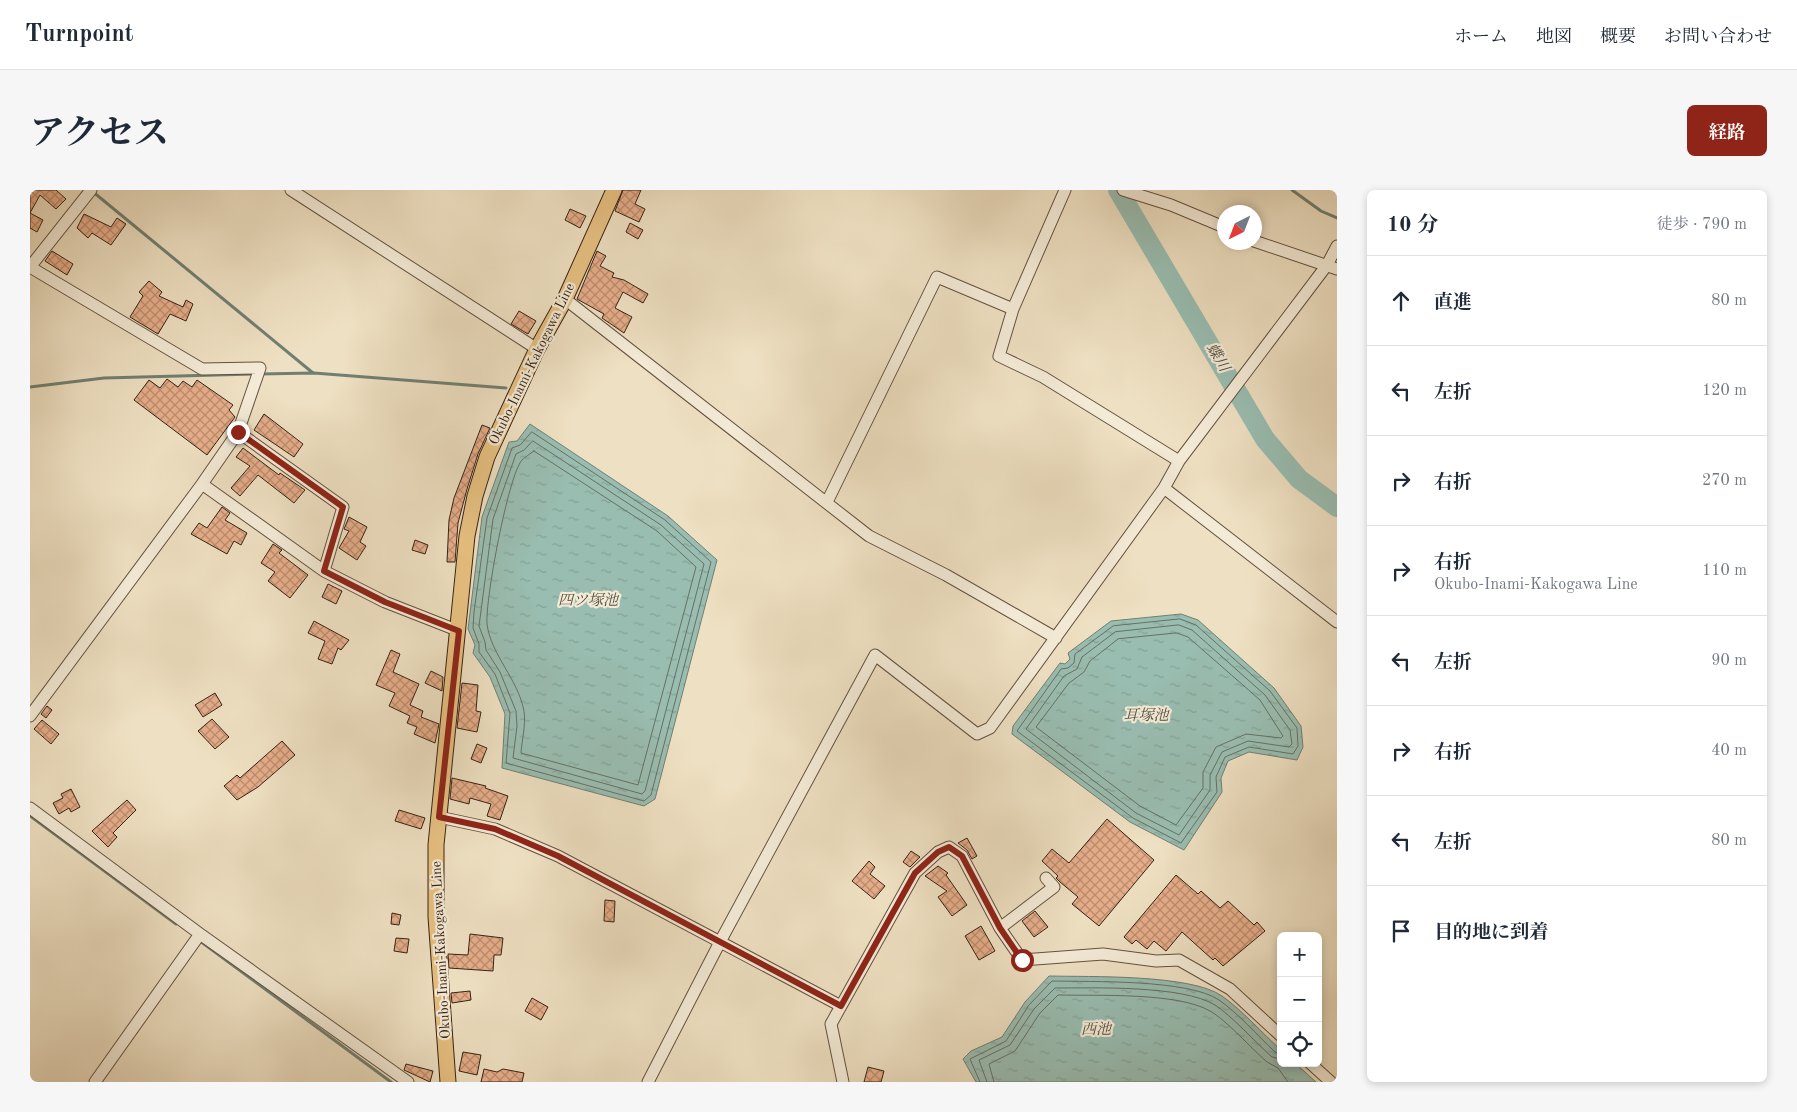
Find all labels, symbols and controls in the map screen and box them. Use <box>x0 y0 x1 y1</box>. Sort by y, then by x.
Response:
text: Turnpoint <box>25 23 133 47</box>
text: ホーム <box>1454 28 1508 46</box>
text: 地図 <box>1536 28 1572 46</box>
text: 概要 <box>1600 28 1636 46</box>
text: お問い合わせ <box>1664 28 1772 46</box>
button: 経路 <box>1687 105 1767 156</box>
text: アクセス <box>30 117 169 152</box>
north arrow <box>1217 205 1262 250</box>
text: 10 分 <box>1387 215 1438 236</box>
text: 徒歩 · 790 m <box>1657 217 1747 233</box>
street label: Okubo-Inami-Kakogawa Line <box>487 281 577 447</box>
icon: ahead <box>1387 287 1415 315</box>
text: 80 m <box>1711 293 1747 309</box>
text: 直進 <box>1434 294 1472 313</box>
water label: 蝶川 <box>1203 340 1234 376</box>
icon: left <box>1387 377 1415 405</box>
text: 120 m <box>1702 383 1747 399</box>
text: 左折 <box>1434 384 1472 403</box>
route end <box>227 421 250 444</box>
icon: right <box>1387 467 1415 495</box>
text: 270 m <box>1702 473 1747 489</box>
text: 右折 <box>1434 474 1472 493</box>
text: 右折 <box>1434 554 1472 573</box>
icon: right <box>1387 557 1415 585</box>
text: 110 m <box>1702 563 1747 579</box>
text: Okubo-Inami-Kakogawa Line <box>1434 577 1638 593</box>
water label: 四ツ塚池 <box>558 592 620 609</box>
icon: left <box>1387 647 1415 675</box>
text: 90 m <box>1711 653 1747 669</box>
text: 左折 <box>1434 654 1472 673</box>
water label: 耳塚池 <box>1123 707 1170 724</box>
icon: right <box>1387 737 1415 765</box>
text: 40 m <box>1711 743 1747 759</box>
text: 右折 <box>1434 744 1472 763</box>
icon: left <box>1387 827 1415 855</box>
text: 80 m <box>1711 833 1747 849</box>
text: 左折 <box>1434 834 1472 853</box>
street label: Okubo-Inami-Kakogawa Line <box>429 861 453 1039</box>
icon: arrive <box>1387 917 1415 945</box>
text: 目的地に到着 <box>1434 924 1548 943</box>
map controls <box>1277 932 1322 1067</box>
button: + <box>1277 932 1322 977</box>
route start <box>1011 949 1034 972</box>
button: − <box>1277 977 1322 1022</box>
water label: 西池 <box>1081 1021 1113 1038</box>
button: locate <box>1277 1022 1322 1067</box>

